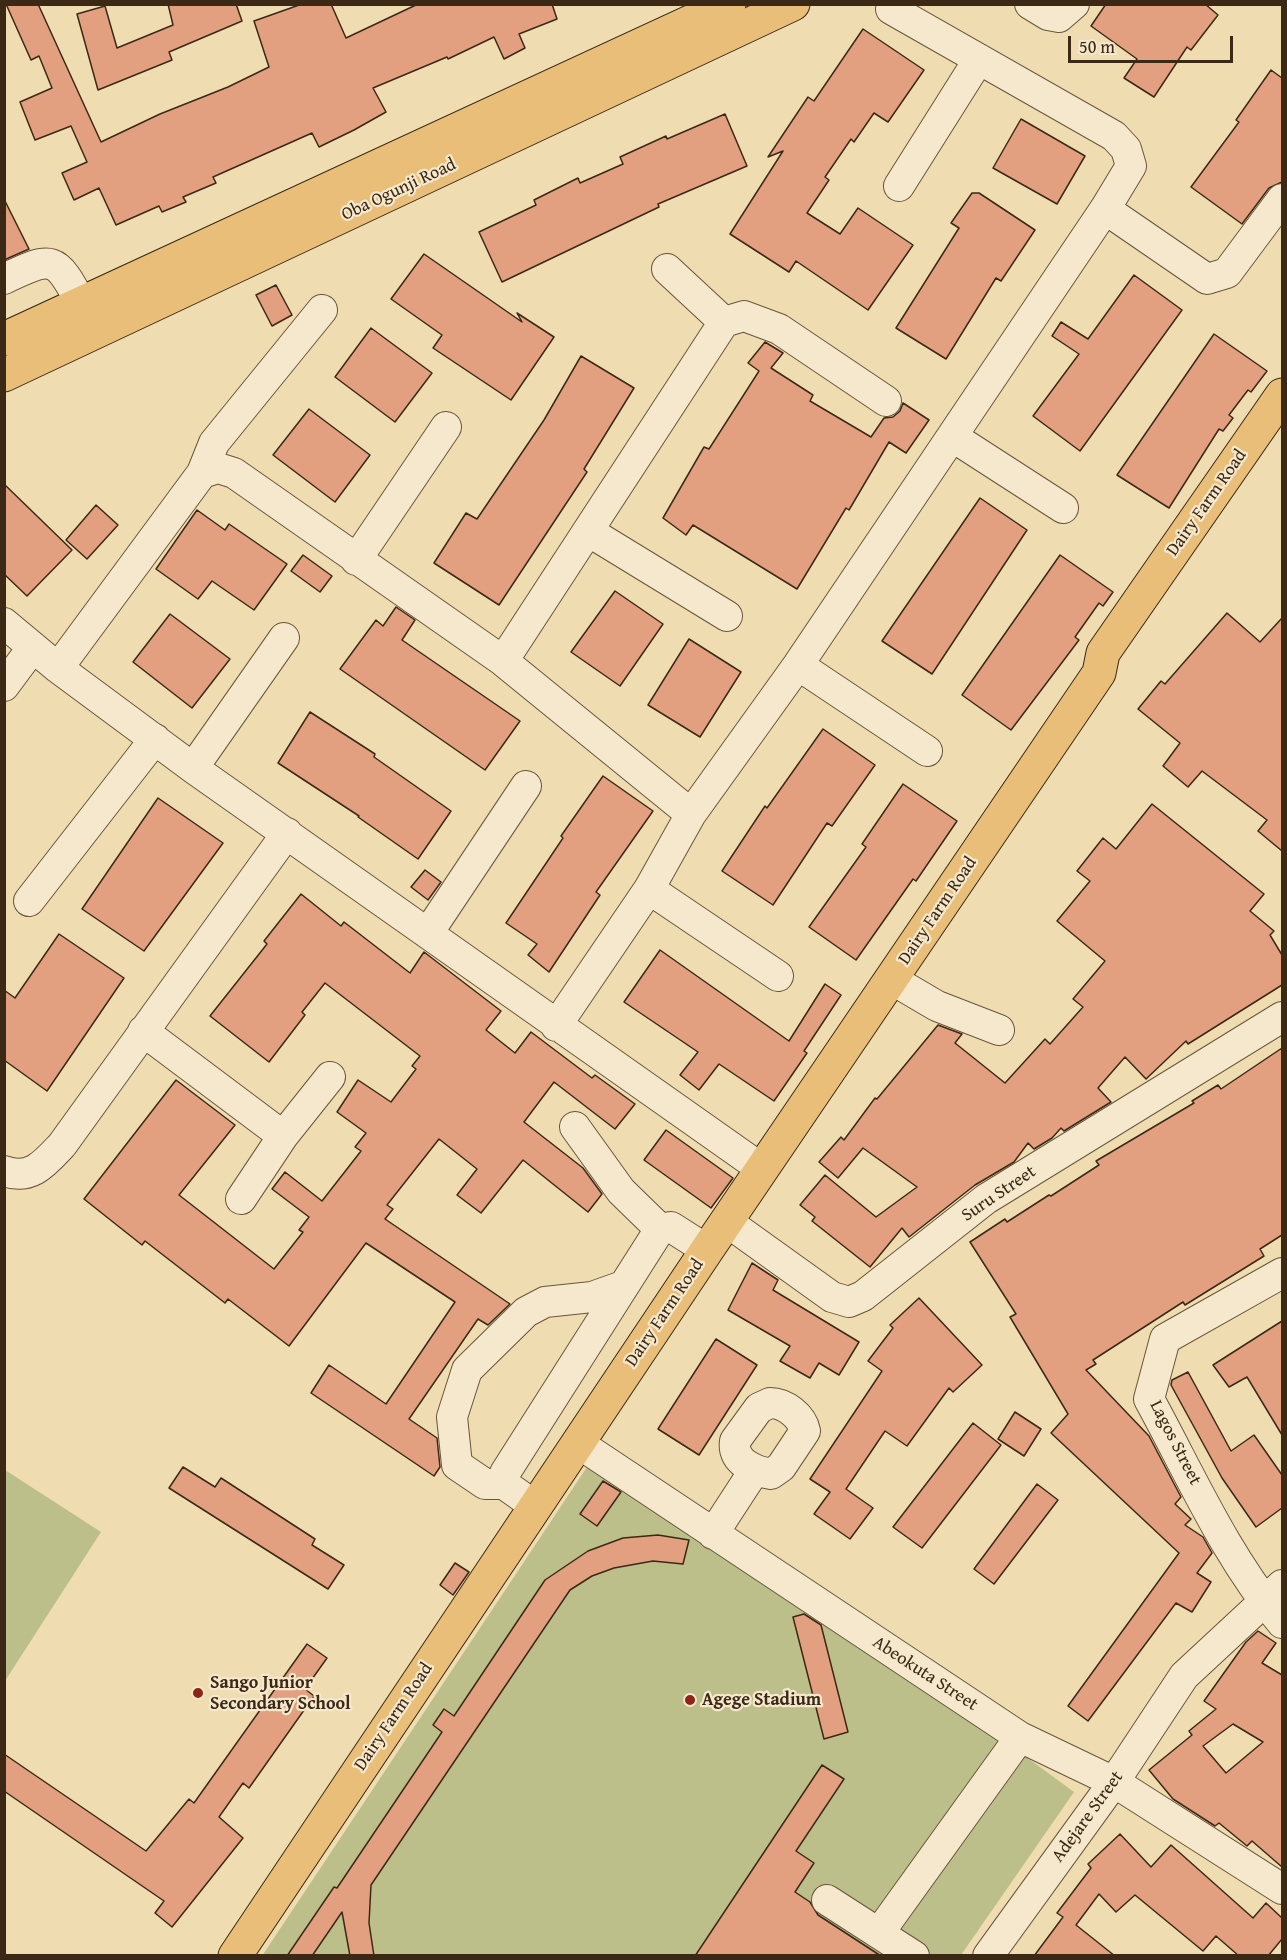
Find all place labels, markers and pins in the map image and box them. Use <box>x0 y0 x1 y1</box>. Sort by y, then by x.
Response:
place label: Sango Junior Secondary School <box>210 1672 351 1714</box>
marker: Sango Junior Secondary School <box>191 1686 205 1700</box>
place label: Agege Stadium <box>702 1689 821 1711</box>
marker: Agege Stadium <box>683 1693 697 1707</box>

